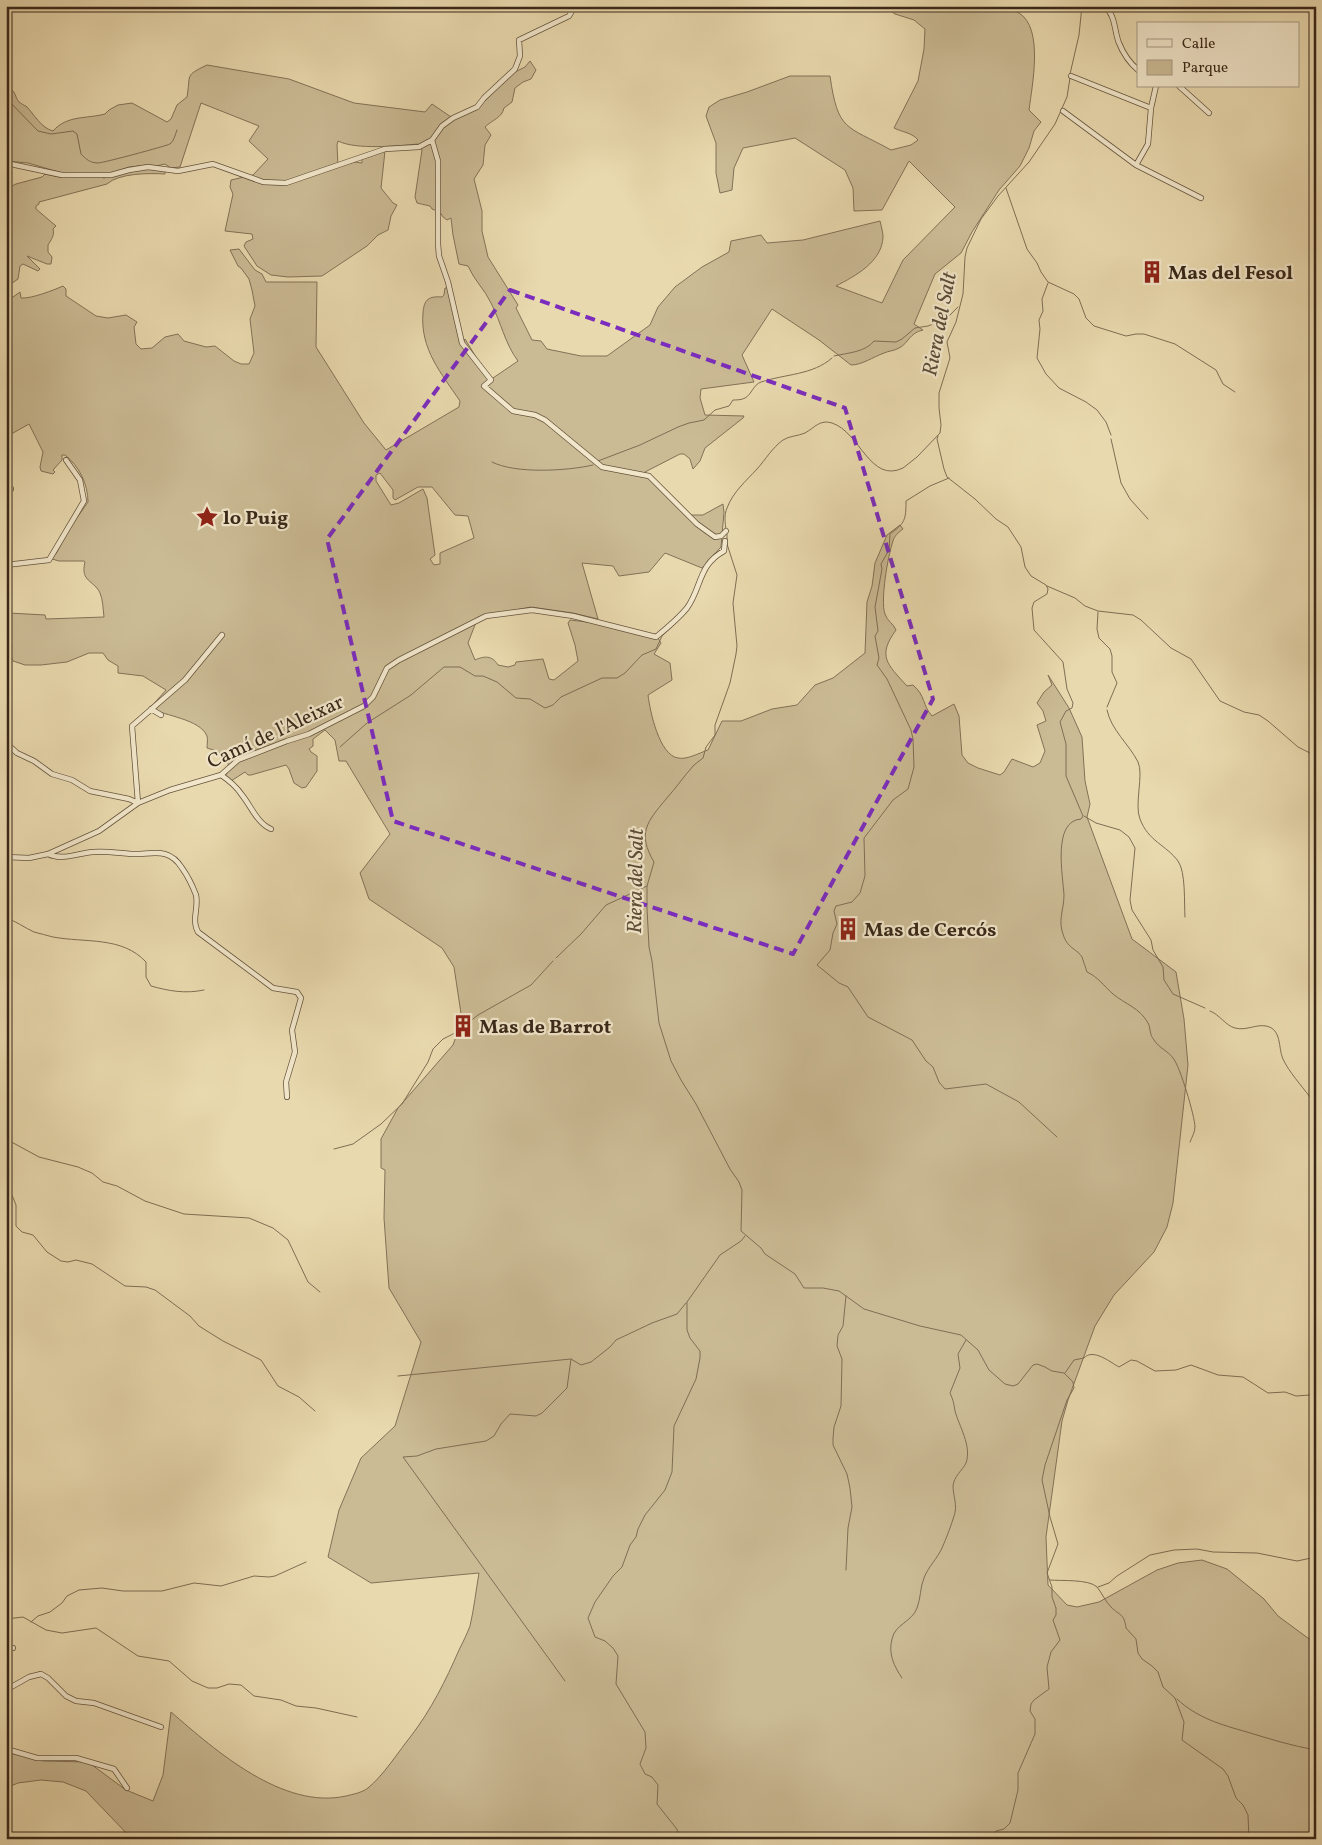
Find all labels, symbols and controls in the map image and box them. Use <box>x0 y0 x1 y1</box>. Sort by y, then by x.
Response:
legend <box>1137 22 1300 88</box>
text: Calle <box>1182 34 1215 55</box>
text: Parque <box>1182 58 1228 79</box>
building icon: Mas del Fesol <box>1139 259 1165 285</box>
place label: Mas del Fesol <box>1168 260 1293 288</box>
water label: Riera del Salt <box>916 269 965 379</box>
place icon: lo Puig <box>194 504 220 530</box>
place label: lo Puig <box>223 505 288 533</box>
street label: Camí de l'Aleixar <box>203 689 349 777</box>
water label: Riera del Salt <box>621 827 652 934</box>
building icon: Mas de Cercós <box>835 916 861 942</box>
place label: Mas de Cercós <box>864 917 996 945</box>
building icon: Mas de Barrot <box>450 1013 476 1039</box>
place label: Mas de Barrot <box>479 1014 612 1042</box>

